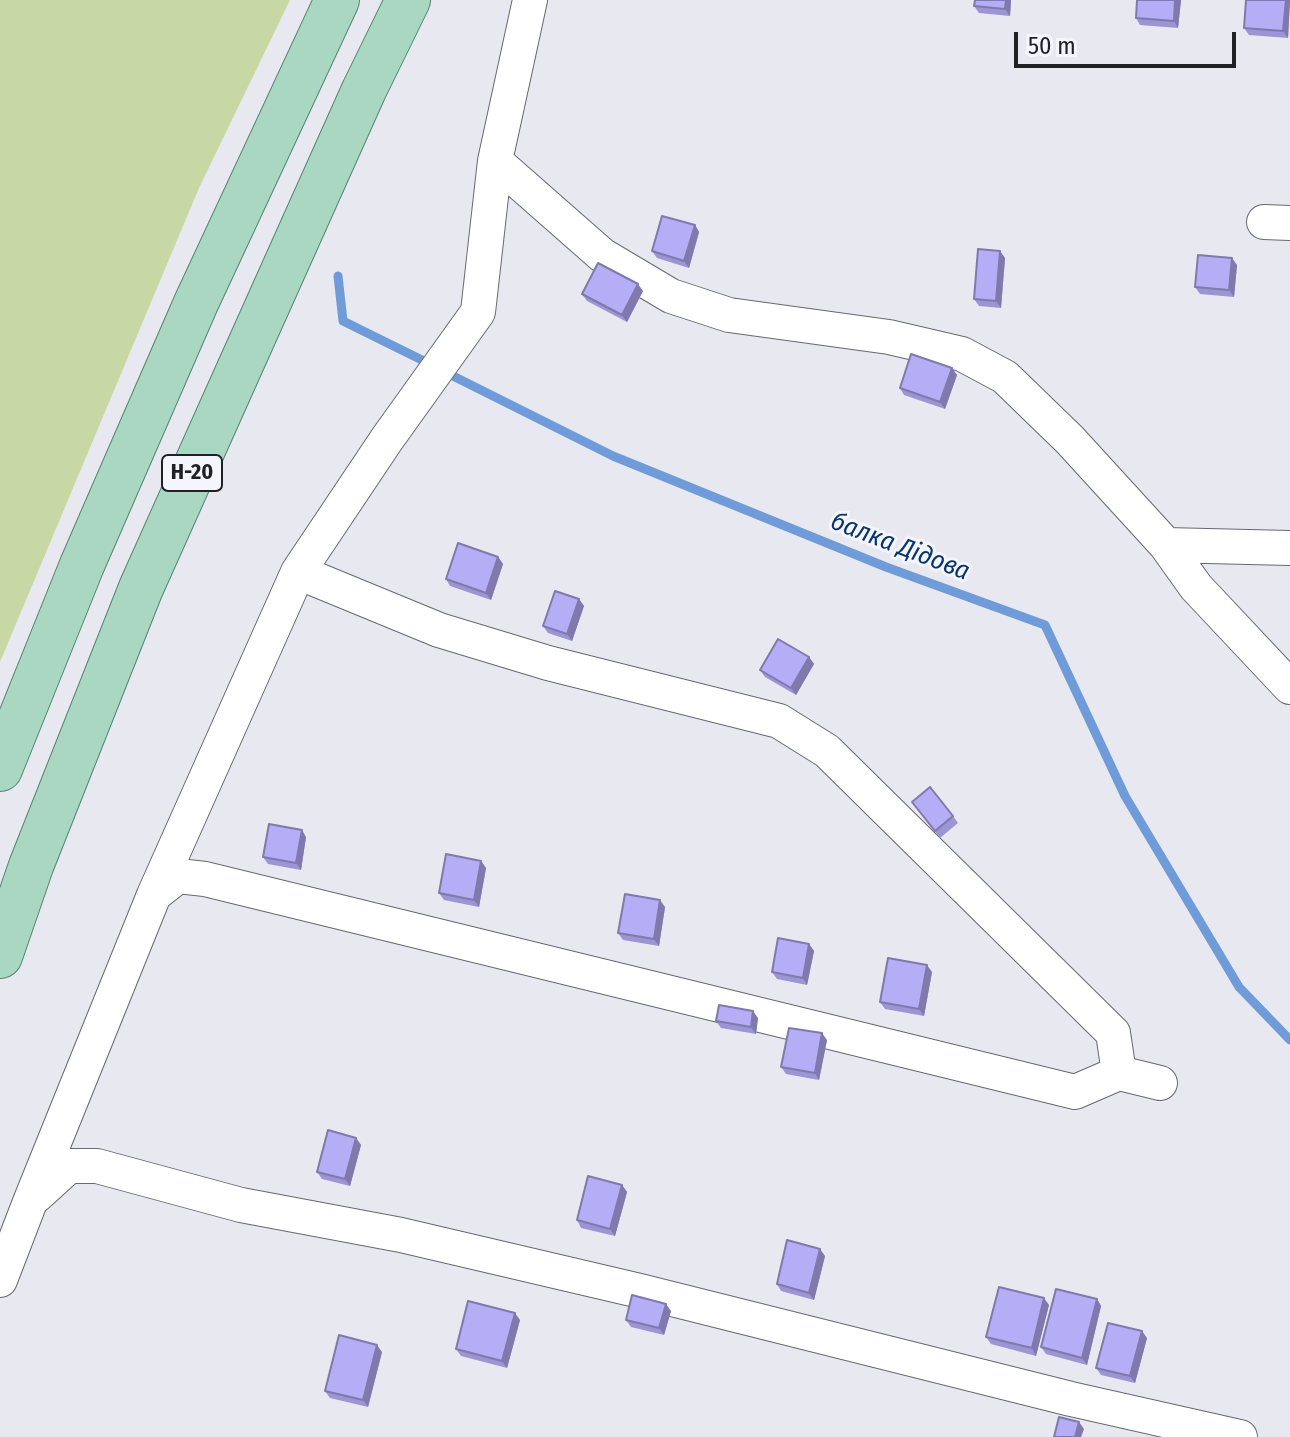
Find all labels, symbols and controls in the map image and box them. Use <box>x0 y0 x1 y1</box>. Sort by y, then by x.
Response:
scale bar <box>1018 16 1240 66</box>
text: 50 m <box>1028 32 1076 60</box>
road number: Н-20 <box>162 455 222 491</box>
water label: балка Дідова <box>826 506 974 588</box>

